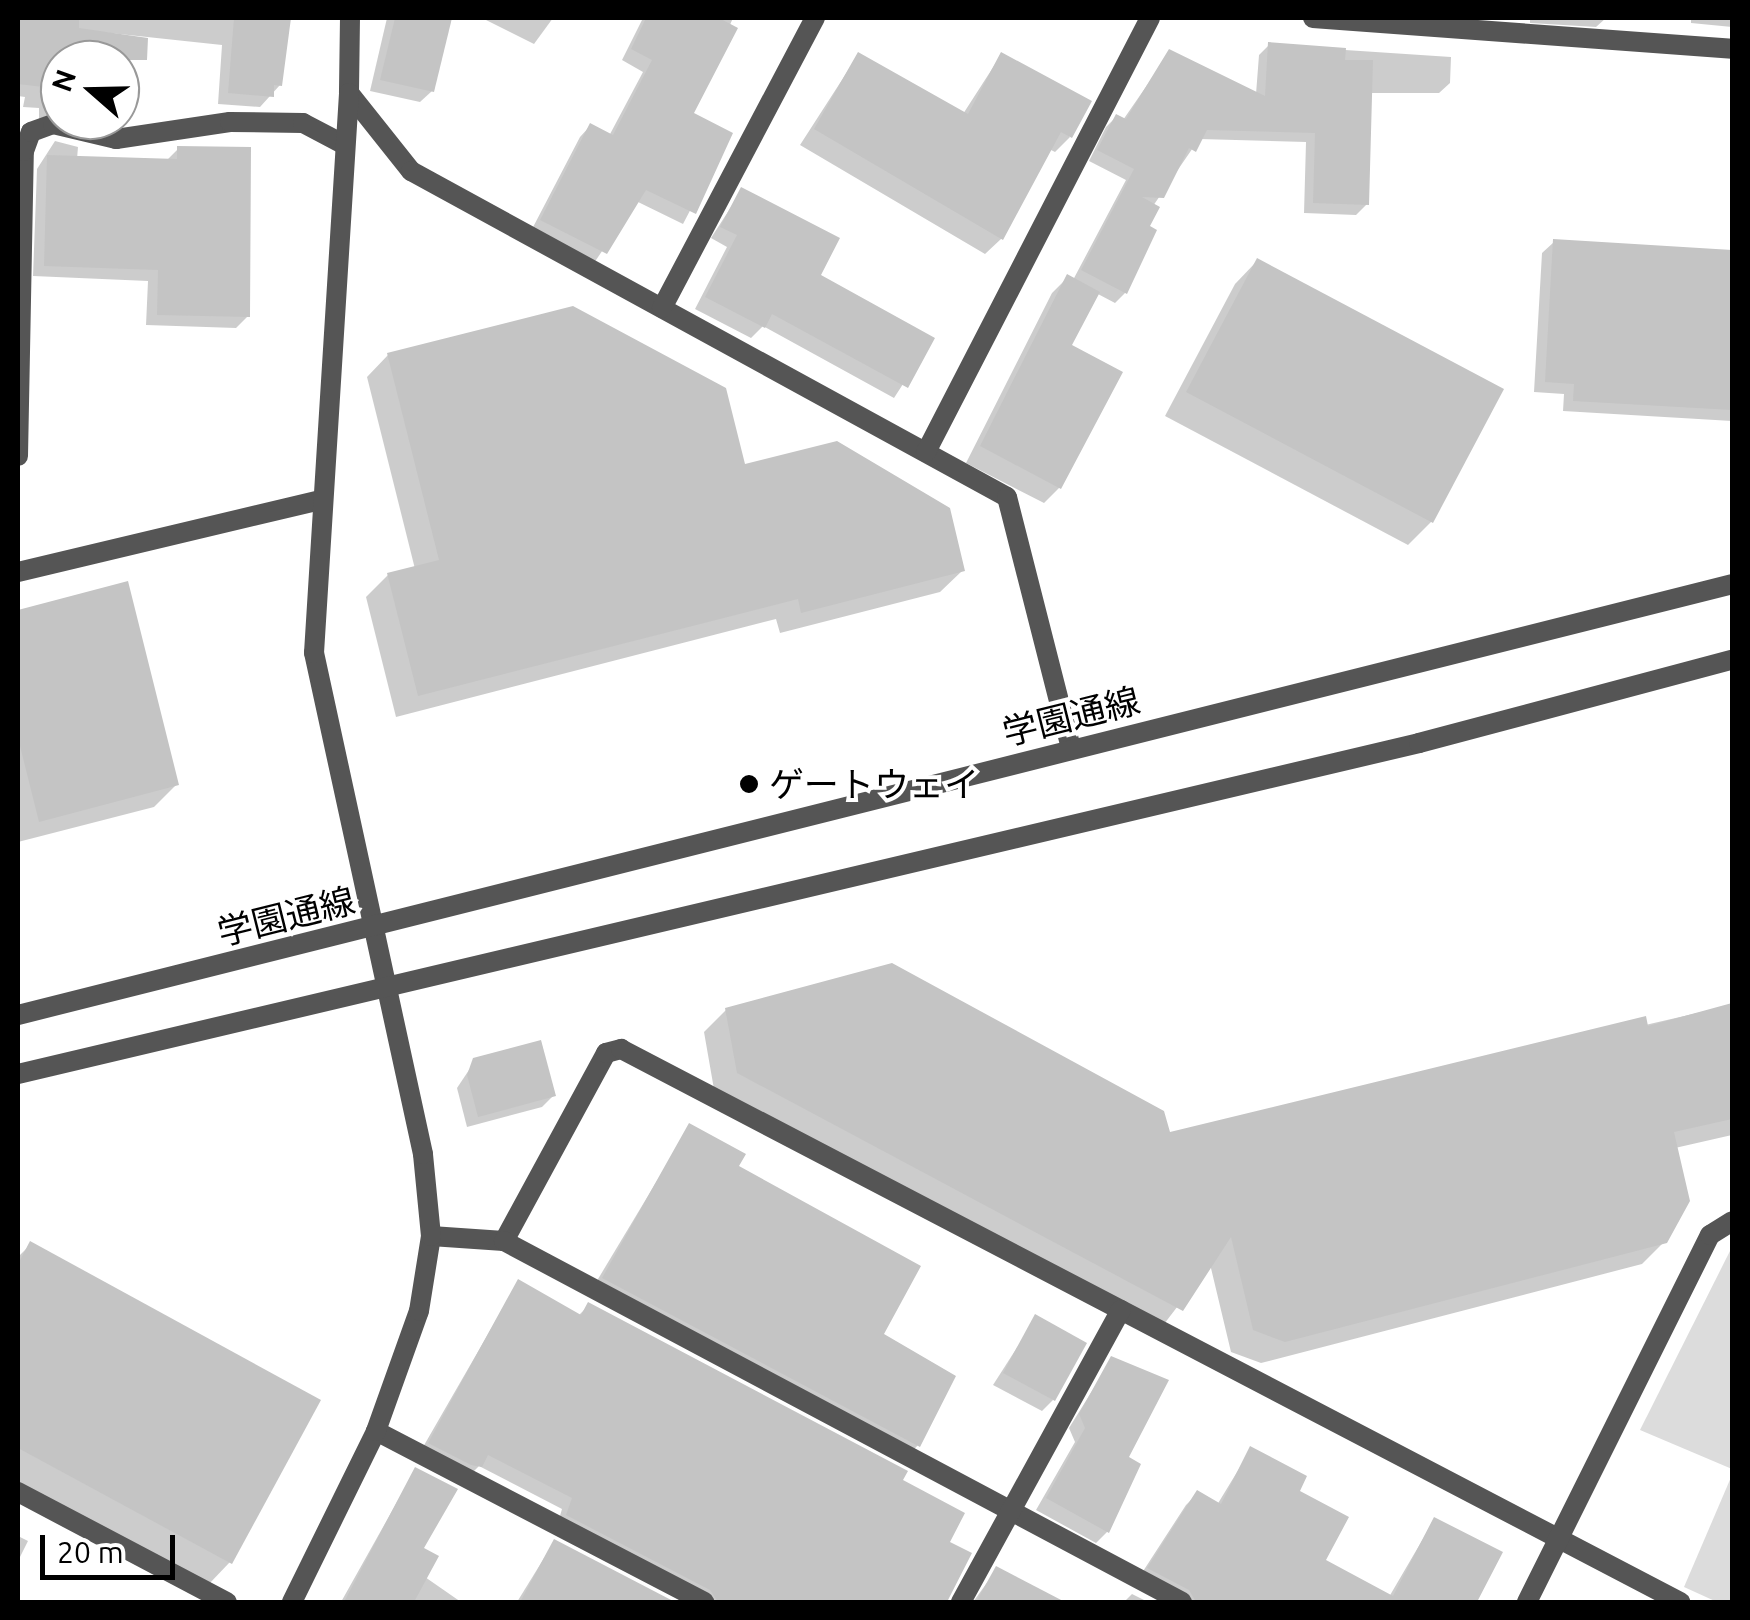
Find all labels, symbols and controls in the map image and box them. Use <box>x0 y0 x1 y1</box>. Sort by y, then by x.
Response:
north arrow <box>40 40 140 140</box>
text: N <box>45 65 81 95</box>
street label: 学園通線 <box>998 679 1144 753</box>
place label: ゲートウェイ <box>769 763 979 805</box>
marker: ゲートウェイ <box>738 773 760 795</box>
street label: 学園通線 <box>213 879 359 953</box>
scale bar <box>45 1515 180 1577</box>
text: 20 m <box>57 1535 124 1569</box>

